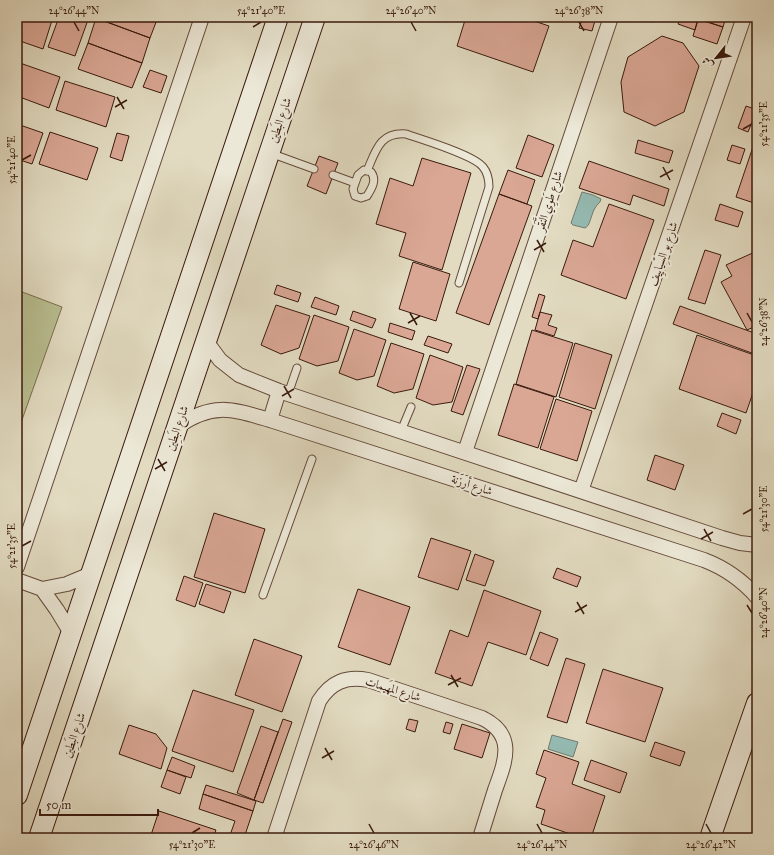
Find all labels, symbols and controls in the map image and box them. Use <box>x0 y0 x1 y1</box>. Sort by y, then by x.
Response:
text: 24°26'44"N <box>49 5 100 17</box>
text: 54°21'40"E <box>237 5 285 17</box>
text: 24°26'40"N <box>385 5 437 17</box>
text: 24°26'38"N <box>554 5 604 17</box>
north arrow <box>696 38 736 78</box>
text: ش <box>699 55 716 71</box>
street label: شارع البَطِين <box>264 95 298 146</box>
text: 54°21'35"E <box>758 101 770 147</box>
text: 54°21'40"E <box>6 136 18 184</box>
street label: شارع طَوِي النَّقَر <box>529 168 569 236</box>
street label: شارع بو السِّيايِيف <box>644 219 684 289</box>
text: 24°26'38"N <box>758 297 770 347</box>
street label: شارع البَطِين <box>161 403 195 454</box>
street label: شارع أرزَنة <box>448 470 495 502</box>
text: 54°21'30"E <box>758 486 770 532</box>
text: 54°21'35"E <box>6 523 18 569</box>
text: 24°26'40"N <box>758 587 770 639</box>
street label: شارع المهَيمات <box>362 672 423 708</box>
street label: شارع البَطِين <box>58 710 92 761</box>
scale bar <box>40 791 158 817</box>
text: 50 m <box>46 798 71 812</box>
text: 54°21'30"E <box>169 839 215 851</box>
text: 24°26'46"N <box>349 839 400 851</box>
text: 24°26'44"N <box>517 839 568 851</box>
text: 24°26'42"N <box>686 839 737 851</box>

